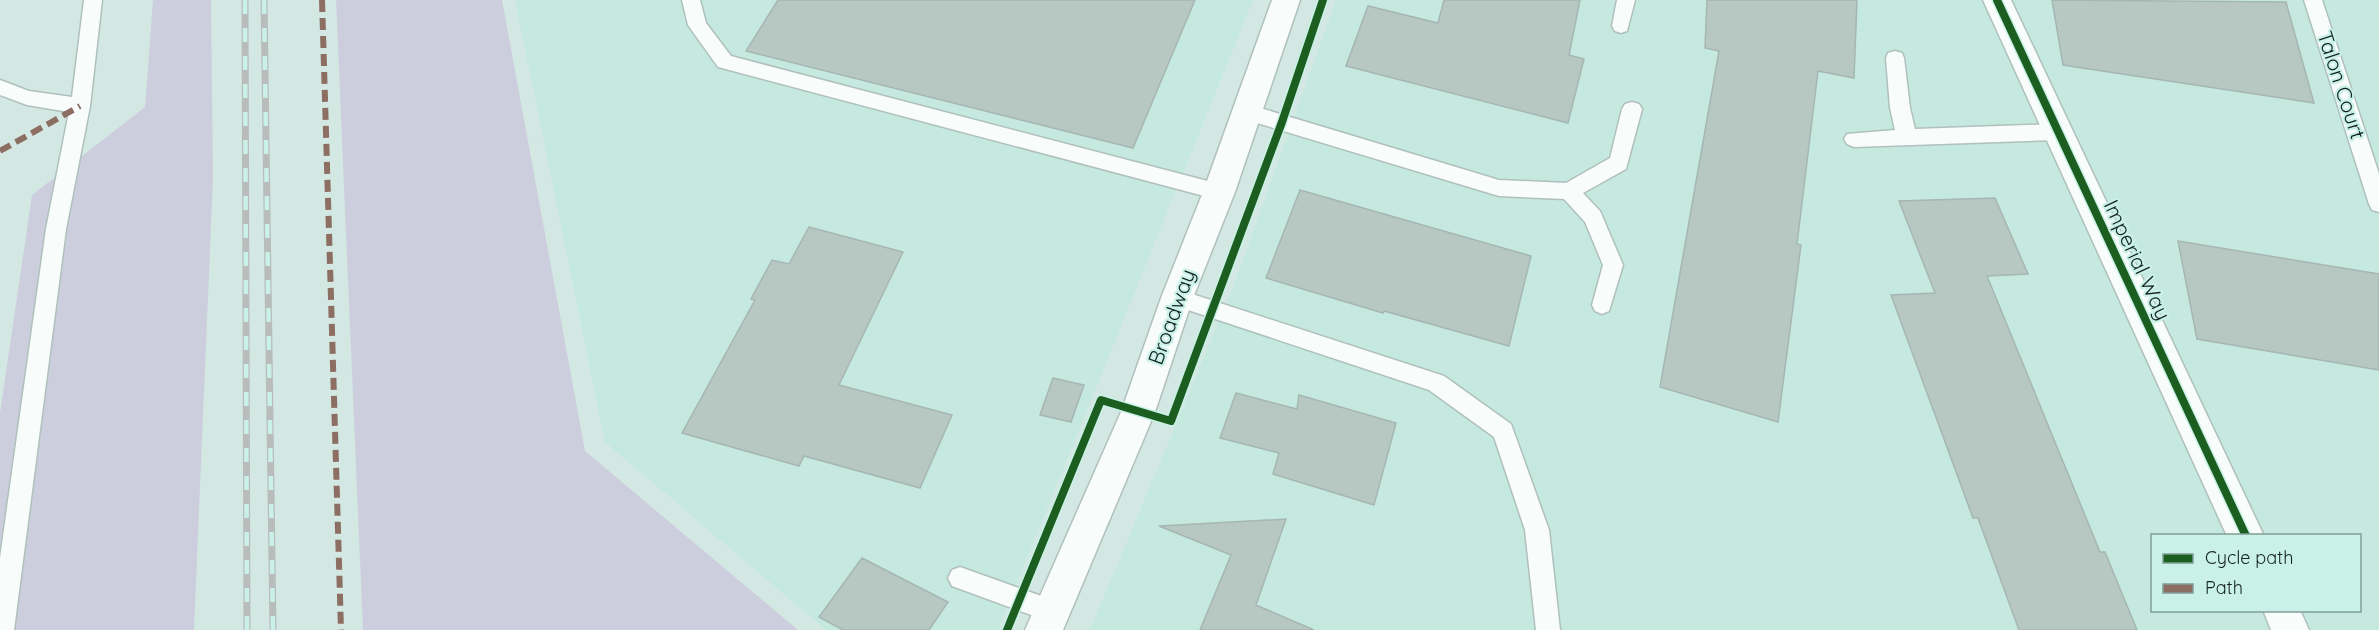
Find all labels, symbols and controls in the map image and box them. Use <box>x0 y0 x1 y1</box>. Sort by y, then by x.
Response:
street label: Talon Court <box>2312 27 2372 142</box>
street label: Imperial Way <box>2099 195 2177 324</box>
street label: Broadway <box>1142 265 1200 368</box>
legend <box>2151 534 2361 612</box>
text: Cycle path <box>2205 546 2293 569</box>
text: Path <box>2205 576 2243 599</box>

